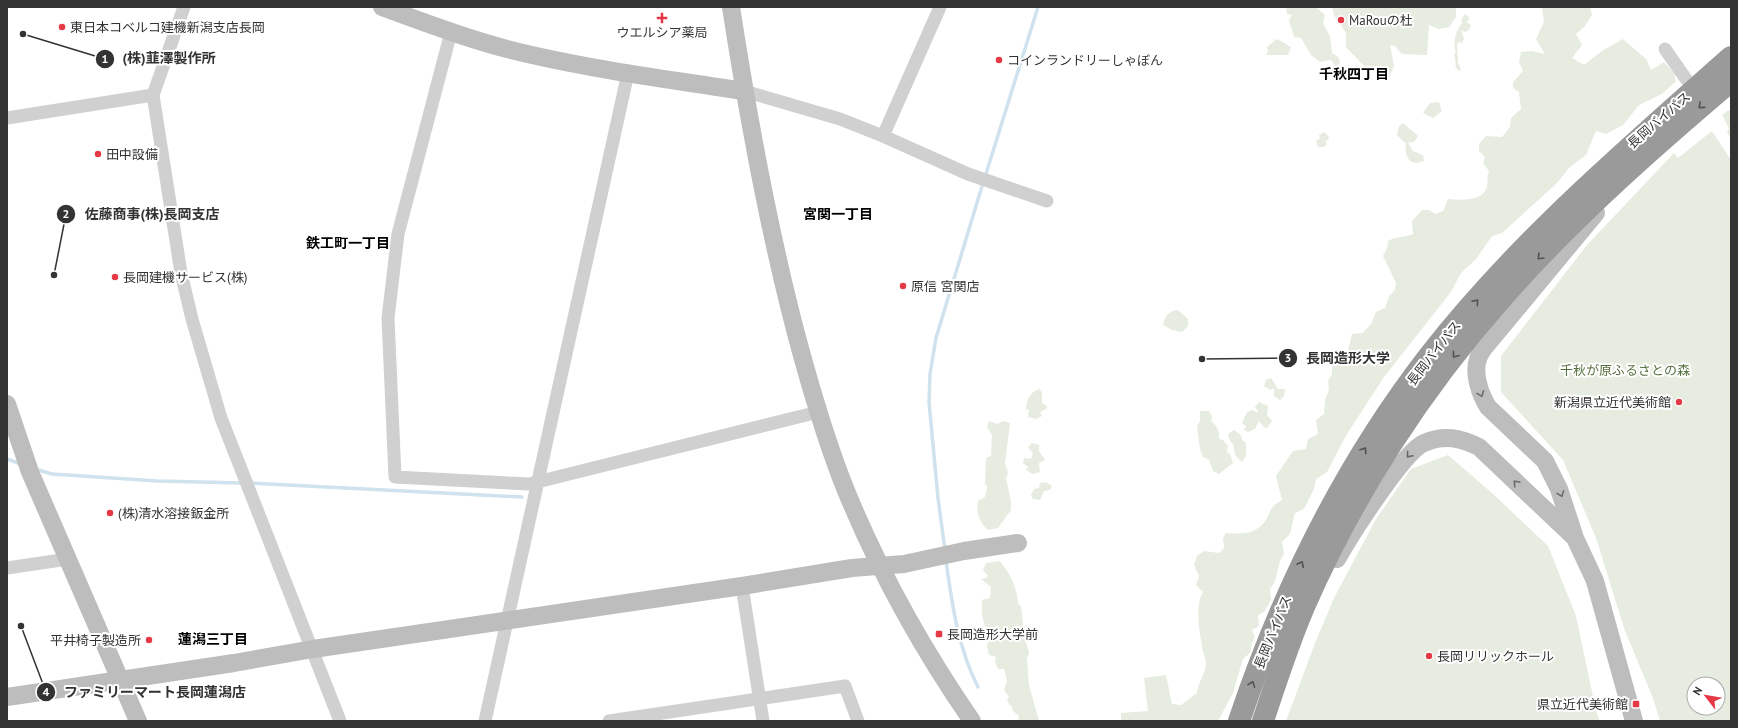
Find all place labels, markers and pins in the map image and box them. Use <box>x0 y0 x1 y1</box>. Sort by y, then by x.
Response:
place label: MaRouの杜 <box>1349 12 1413 29</box>
marker: ウエルシア薬局 <box>657 13 667 23</box>
marker: MaRouの杜 <box>1336 15 1346 25</box>
place label: 東日本コベルコ建機新潟支店長岡 <box>70 19 265 36</box>
marker: 東日本コベルコ建機新潟支店長岡 <box>57 22 67 32</box>
place label: ウエルシア薬局 <box>616 24 708 41</box>
callout: (株)韮澤製作所 <box>95 46 224 72</box>
place label: コインランドリーしゃぼん <box>1007 52 1163 69</box>
marker: コインランドリーしゃぼん <box>994 55 1004 65</box>
place label: 田中設備 <box>106 146 158 163</box>
marker: 田中設備 <box>93 149 103 159</box>
callout: 佐藤商事(株)長岡支店 <box>56 201 227 227</box>
place label: 長岡建機サービス(株) <box>123 269 247 286</box>
marker: 長岡建機サービス(株) <box>110 272 120 282</box>
place label: 原信 宮関店 <box>911 278 979 295</box>
marker: 原信 宮関店 <box>898 281 908 291</box>
callout: 長岡造形大学 <box>1278 345 1398 371</box>
place label: 新潟県立近代美術館 <box>1554 394 1671 411</box>
marker: 新潟県立近代美術館 <box>1674 397 1684 407</box>
place label: (株)清水溶接鈑金所 <box>118 505 229 522</box>
marker: (株)清水溶接鈑金所 <box>105 508 115 518</box>
place label: 長岡造形大学前 <box>947 626 1038 643</box>
marker: 長岡造形大学前 <box>934 629 944 639</box>
place label: 平井椅子製造所 <box>50 632 141 649</box>
marker: 平井椅子製造所 <box>144 635 154 645</box>
place label: 長岡リリックホール <box>1437 648 1554 665</box>
marker: 長岡リリックホール <box>1424 651 1434 661</box>
callout: ファミリーマート長岡蓮潟店 <box>36 679 254 705</box>
place label: 県立近代美術館 <box>1537 696 1628 713</box>
marker: 県立近代美術館 <box>1631 699 1641 709</box>

